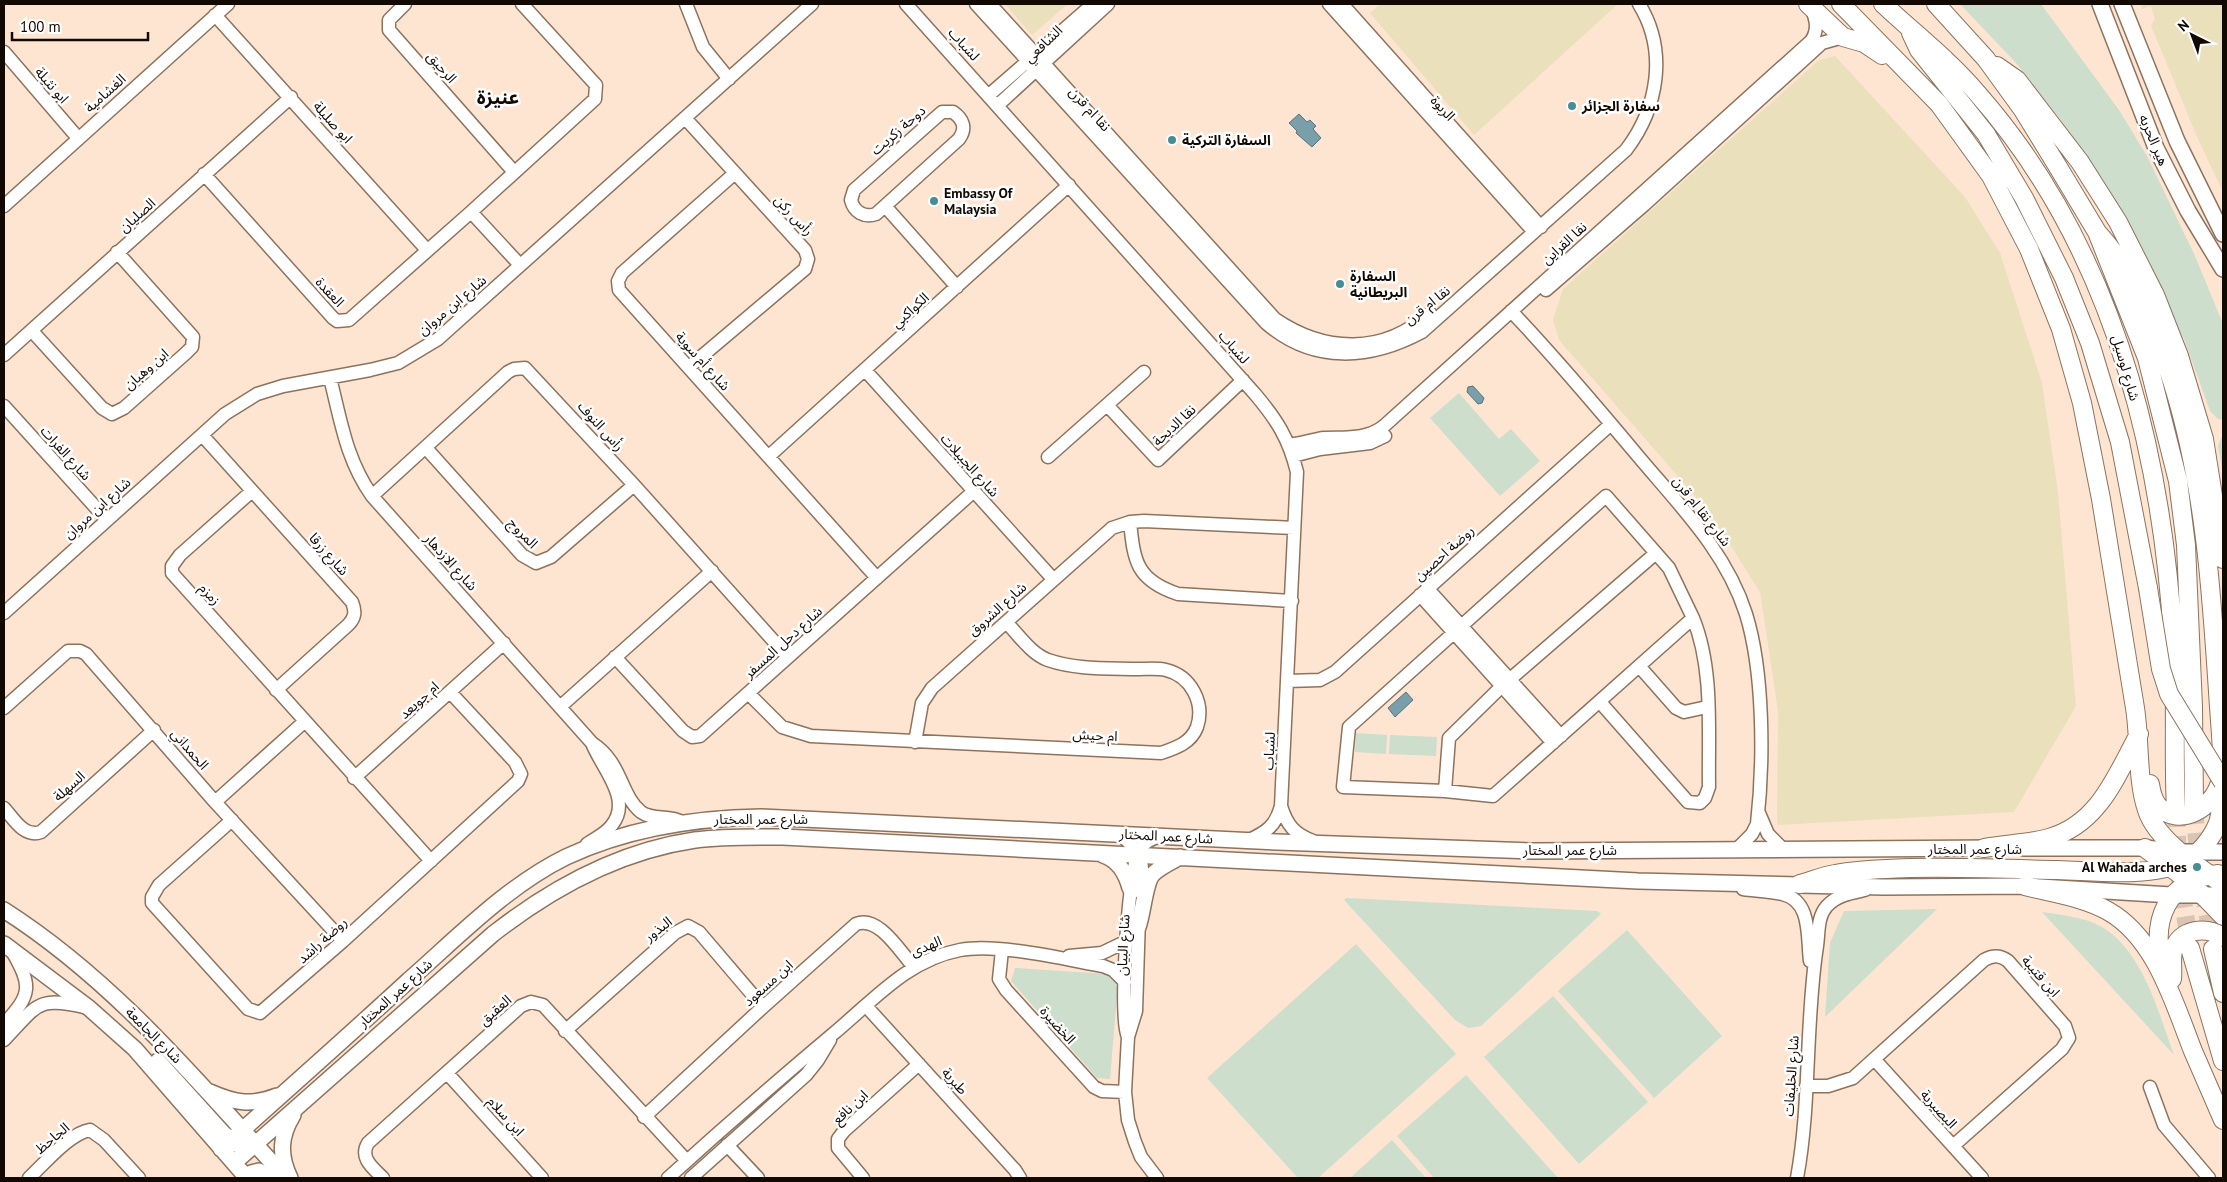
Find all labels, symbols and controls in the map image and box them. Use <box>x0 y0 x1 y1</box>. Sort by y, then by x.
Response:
scale bar <box>12 10 149 42</box>
north arrow <box>2167 10 2217 60</box>
text: N <box>2174 16 2193 35</box>
text: 100 m <box>20 17 61 36</box>
street label: الشافعي <box>1020 21 1068 68</box>
street label: لشباب <box>944 24 984 64</box>
street label: الرحيق <box>422 47 461 87</box>
street label: ابو نثيلة <box>31 63 73 107</box>
street label: الغشامية <box>81 70 129 116</box>
street label: نقا ام قرن <box>1064 83 1115 137</box>
district label: عنيزة <box>477 85 519 109</box>
street label: الربوة <box>1427 92 1459 124</box>
street label: ابو صليلة <box>309 97 357 147</box>
place label: سفارة الجزائر <box>1581 97 1660 115</box>
marker: سفارة الجزائر <box>1566 100 1578 112</box>
street label: دوحة زكريت <box>867 101 929 159</box>
street label: هير الحربه <box>2135 112 2173 168</box>
place label: السفارة التركية <box>1182 131 1271 149</box>
marker: السفارة التركية <box>1166 134 1178 146</box>
place label: Embassy Of Malaysia <box>944 184 1014 218</box>
street label: رأس ركن <box>771 191 817 239</box>
street label: الصليان <box>115 194 159 236</box>
marker: Embassy Of Malaysia <box>928 195 940 207</box>
street label: نقا القراين <box>1537 218 1591 268</box>
place label: السفارة البريطانية <box>1350 267 1408 301</box>
street label: شارع ابن مروان <box>414 271 491 340</box>
street label: العقدة <box>312 273 348 311</box>
marker: السفارة البريطانية <box>1334 278 1346 290</box>
street label: نقا ام قرن <box>1400 281 1455 330</box>
street label: الكواكبي <box>887 288 934 333</box>
street label: لشباب <box>1215 327 1253 367</box>
street label: شارع أم سوية <box>670 328 734 396</box>
street label: شارع لوسيل <box>2106 333 2144 404</box>
street label: ابن وهبان <box>120 345 172 393</box>
street label: رأس النوف <box>574 397 628 455</box>
street label: نقا الديحة <box>1149 400 1200 450</box>
street label: شارع الفرات <box>35 422 95 485</box>
street label: شارع الجبيلات <box>935 430 1003 502</box>
street label: شارع نقا ام قرن <box>1667 472 1735 551</box>
street label: شارع ابن مروان <box>60 473 136 544</box>
street label: المروج <box>503 514 542 554</box>
street label: روضة احصين <box>1410 521 1478 585</box>
street label: شارع زرقا <box>304 529 353 580</box>
street label: شارع الازدهار <box>418 529 482 596</box>
street label: شارع الشروق <box>964 578 1031 641</box>
street label: زمزم <box>194 579 225 610</box>
street label: شارع دحل المسفر <box>739 602 827 684</box>
street label: ام جويعد <box>395 677 444 724</box>
street label: الحمداني <box>165 725 213 775</box>
street label: ام حيش <box>1072 725 1118 747</box>
street label: لشباب <box>1259 731 1279 771</box>
street label: السهلة <box>49 767 89 805</box>
street label: شارع عمر المختار <box>713 810 808 830</box>
street label: شارع عمر المختار <box>1118 825 1213 849</box>
street label: شارع عمر المختار <box>1927 840 2022 860</box>
street label: شارع عمر المختار <box>1522 841 1617 861</box>
place label: Al Wahada arches <box>2082 858 2187 876</box>
marker: Al Wahada arches <box>2191 861 2203 873</box>
street label: البذور <box>640 912 676 946</box>
street label: روضة راشد <box>293 913 351 967</box>
street label: شارع البيان <box>1112 914 1136 976</box>
street label: الهدى <box>908 932 944 960</box>
street label: ابن قتيبة <box>2018 951 2064 1001</box>
street label: شارع عمر المختار <box>353 955 437 1033</box>
street label: ابن مسعود <box>739 956 797 1010</box>
street label: العقيق <box>475 991 516 1030</box>
street label: الخضيرة <box>1036 1002 1080 1048</box>
street label: شارع الجامعة <box>121 1003 186 1068</box>
street label: شارع الخليفات <box>1779 1035 1805 1117</box>
street label: طبرية <box>938 1064 972 1098</box>
street label: ابن نافع <box>828 1086 873 1130</box>
street label: البصيرية <box>1917 1086 1961 1132</box>
street label: ابن سلام <box>482 1092 528 1141</box>
street label: الجاحظ <box>31 1118 73 1158</box>

